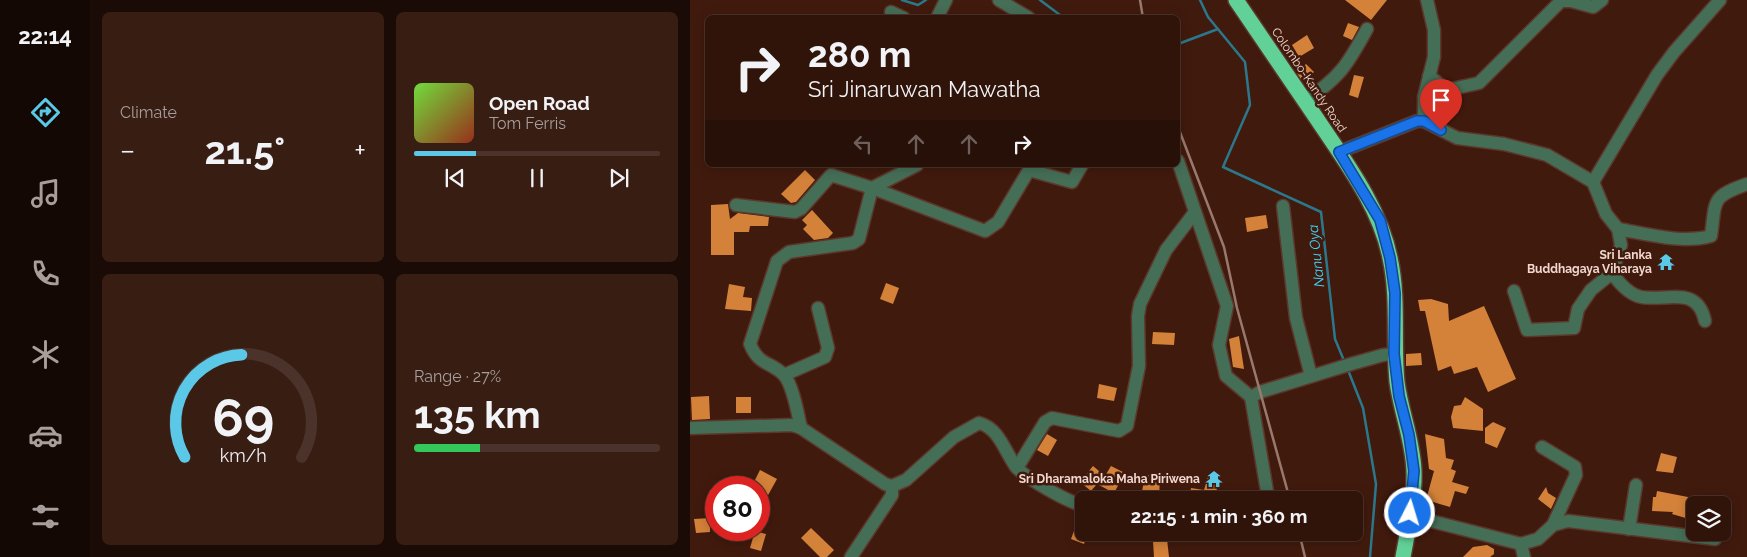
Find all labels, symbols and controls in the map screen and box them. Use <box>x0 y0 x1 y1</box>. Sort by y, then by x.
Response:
text: 22:14 <box>18 23 72 49</box>
street label: Colombo-Kandy Road <box>1269 25 1349 135</box>
text: 280 m <box>808 34 911 75</box>
icon: right <box>725 35 790 100</box>
text: Sri Jinaruwan Mawatha <box>808 76 1040 102</box>
pin <box>1420 79 1462 130</box>
icon: arrive <box>1427 86 1455 114</box>
text: Open Road <box>489 92 590 114</box>
icon: directions <box>28 95 63 130</box>
text: Climate <box>120 103 177 122</box>
text: Tom Ferris <box>489 114 566 133</box>
text: 21.5° <box>204 128 285 173</box>
icon: left <box>849 130 877 158</box>
icon: ahead <box>902 130 930 158</box>
icon: ahead <box>955 130 983 158</box>
icon: right <box>1008 130 1036 158</box>
text: − <box>120 134 135 167</box>
text: + <box>354 134 366 167</box>
icon: previous <box>441 164 469 192</box>
icon: pause <box>523 164 551 192</box>
icon: next <box>605 164 633 192</box>
icon: music <box>28 176 63 211</box>
water label: Nanu Oya <box>1305 224 1327 288</box>
place label: Sri Lanka Buddhagaya Viharaya <box>1527 248 1652 276</box>
temple icon: Sri Lanka Buddhagaya Viharaya <box>1656 252 1676 272</box>
icon: phone <box>28 256 63 291</box>
icon: climate <box>28 337 63 372</box>
text: Range · 27% <box>414 367 501 386</box>
text: 69 <box>212 387 274 448</box>
text: 135 km <box>414 392 541 437</box>
icon: car <box>28 418 63 453</box>
text: km/h <box>219 445 267 466</box>
temple icon: Sri Dharamaloka Maha Piriwena <box>1204 469 1224 489</box>
place label: Sri Dharamaloka Maha Piriwena <box>1019 472 1200 486</box>
speed limit sign: 80 <box>705 476 770 541</box>
position arrow <box>1383 486 1435 538</box>
map controls <box>1686 496 1731 541</box>
button: layers <box>1686 496 1731 541</box>
icon: filters <box>28 499 63 534</box>
text: 22:15 · 1 min · 360 m <box>1131 505 1307 527</box>

